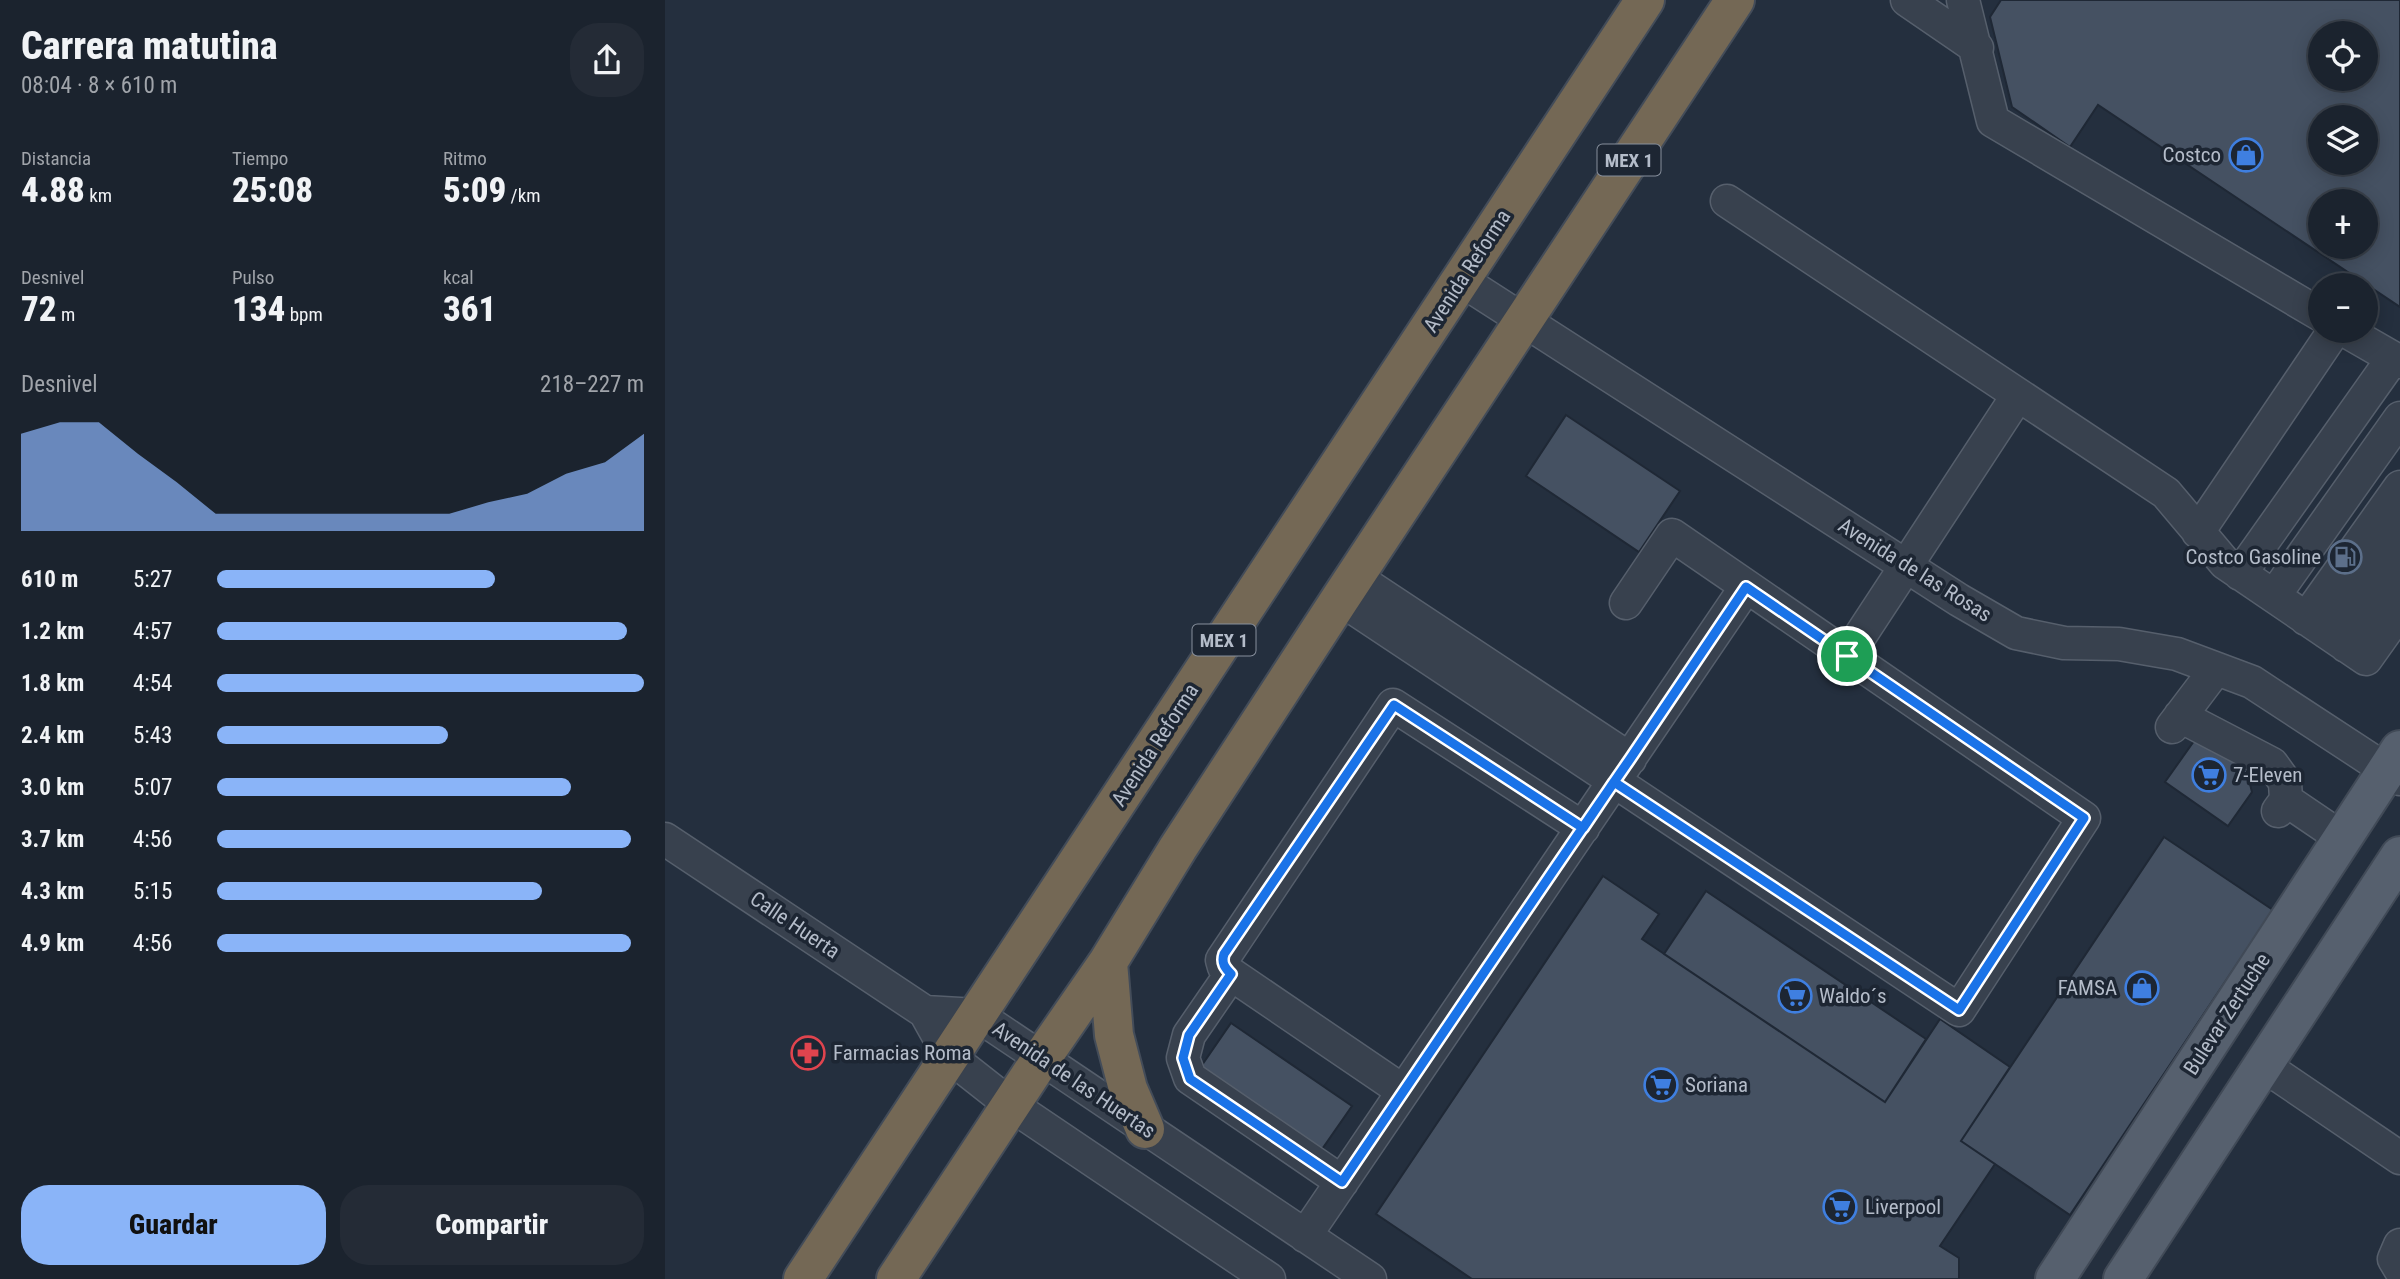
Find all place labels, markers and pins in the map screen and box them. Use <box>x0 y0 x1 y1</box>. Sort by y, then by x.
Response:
shop icon: Costco <box>2227 136 2265 174</box>
place label: Costco <box>2163 143 2221 167</box>
fuel station icon: Costco Gasoline <box>2326 538 2364 576</box>
place label: Costco Gasoline <box>2185 545 2321 569</box>
pin <box>1817 626 1877 686</box>
supermarket icon: 7-Eleven <box>2190 756 2228 794</box>
place label: 7-Eleven <box>2233 763 2302 787</box>
shop icon: FAMSA <box>2123 969 2161 1007</box>
place label: FAMSA <box>2058 976 2117 1000</box>
supermarket icon: Waldo´s <box>1776 977 1814 1015</box>
place label: Waldo´s <box>1819 984 1887 1008</box>
pharmacy icon: Farmacias Roma <box>789 1034 827 1072</box>
place label: Farmacias Roma <box>833 1041 972 1065</box>
supermarket icon: Soriana <box>1642 1066 1680 1104</box>
place label: Soriana <box>1685 1073 1748 1097</box>
supermarket icon: Liverpool <box>1821 1188 1859 1226</box>
place label: Liverpool <box>1865 1195 1941 1219</box>

